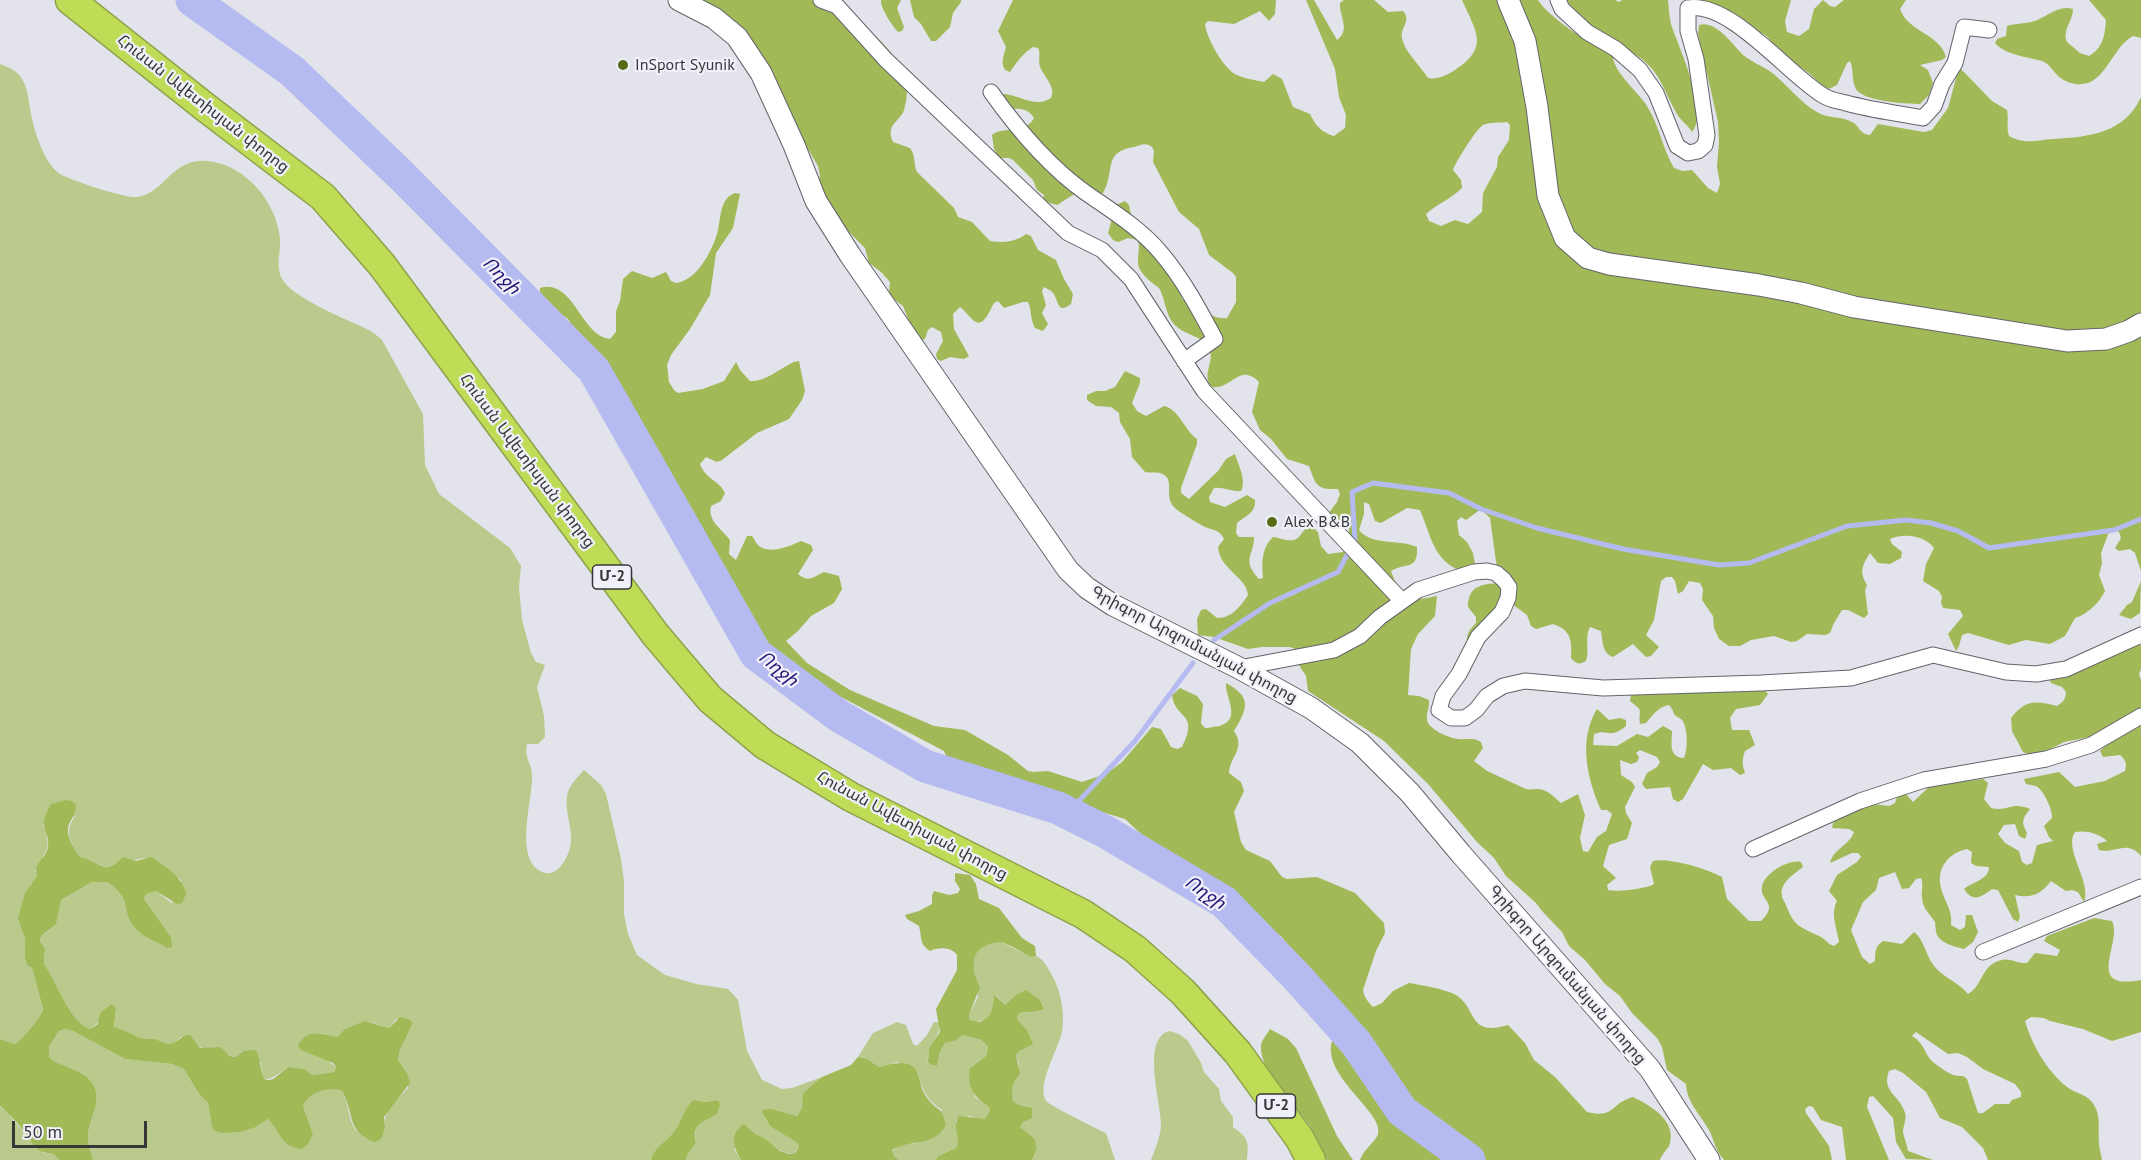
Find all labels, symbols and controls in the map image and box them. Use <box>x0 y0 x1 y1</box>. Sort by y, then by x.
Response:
street label: Հունան Ավետիսյան փողոց <box>113 31 293 177</box>
place label: InSport Syunik <box>635 55 735 75</box>
marker: InSport Syunik <box>616 58 630 72</box>
water label: Ողջի <box>478 253 524 299</box>
street label: Հունան Ավետիսյան փողոց <box>455 370 599 552</box>
place label: Alex B&B <box>1284 512 1350 532</box>
marker: Alex B&B <box>1265 515 1279 529</box>
road number: Մ-2 <box>592 565 632 589</box>
street label: Գրիգոր Արզումանյան փողոց <box>1088 582 1300 708</box>
water label: Ողջի <box>754 647 802 691</box>
street label: Հունան Ավետիսյան փողոց <box>813 767 1011 885</box>
water label: Ողջի <box>1181 872 1229 914</box>
street label: Գրիգոր Արզումանյան փողոց <box>1484 882 1650 1068</box>
road number: Մ-2 <box>1256 1094 1296 1118</box>
scale bar <box>15 1109 150 1147</box>
text: 50 m <box>23 1120 62 1143</box>

